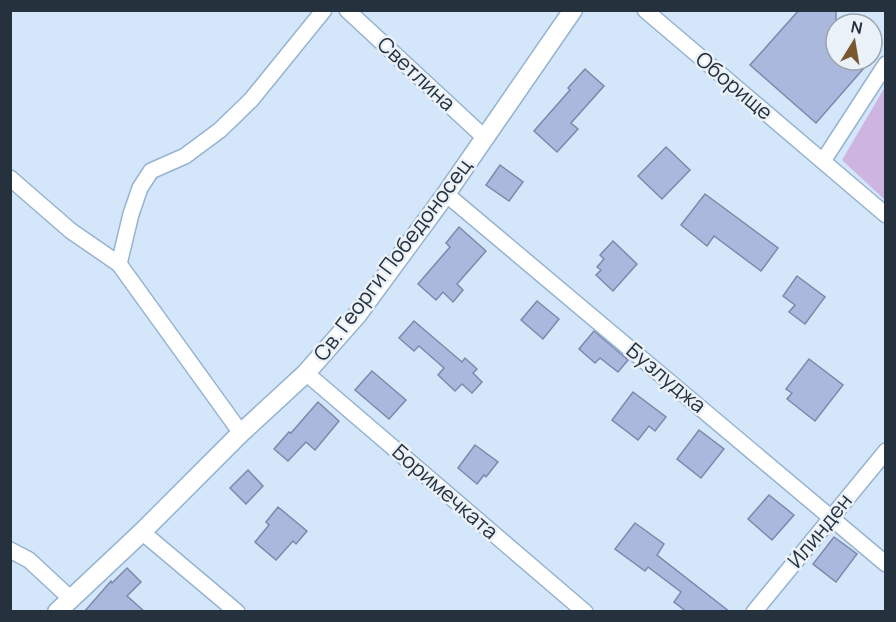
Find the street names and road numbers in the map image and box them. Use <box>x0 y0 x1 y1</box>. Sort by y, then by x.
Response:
street label: Светлина <box>372 30 462 117</box>
street label: Оборище <box>690 45 779 126</box>
street label: Св. Георги Победоносец <box>307 152 478 366</box>
street label: Бузлуджа <box>621 336 712 419</box>
street label: Боримечката <box>387 437 505 545</box>
street label: Илинден <box>781 487 858 573</box>

